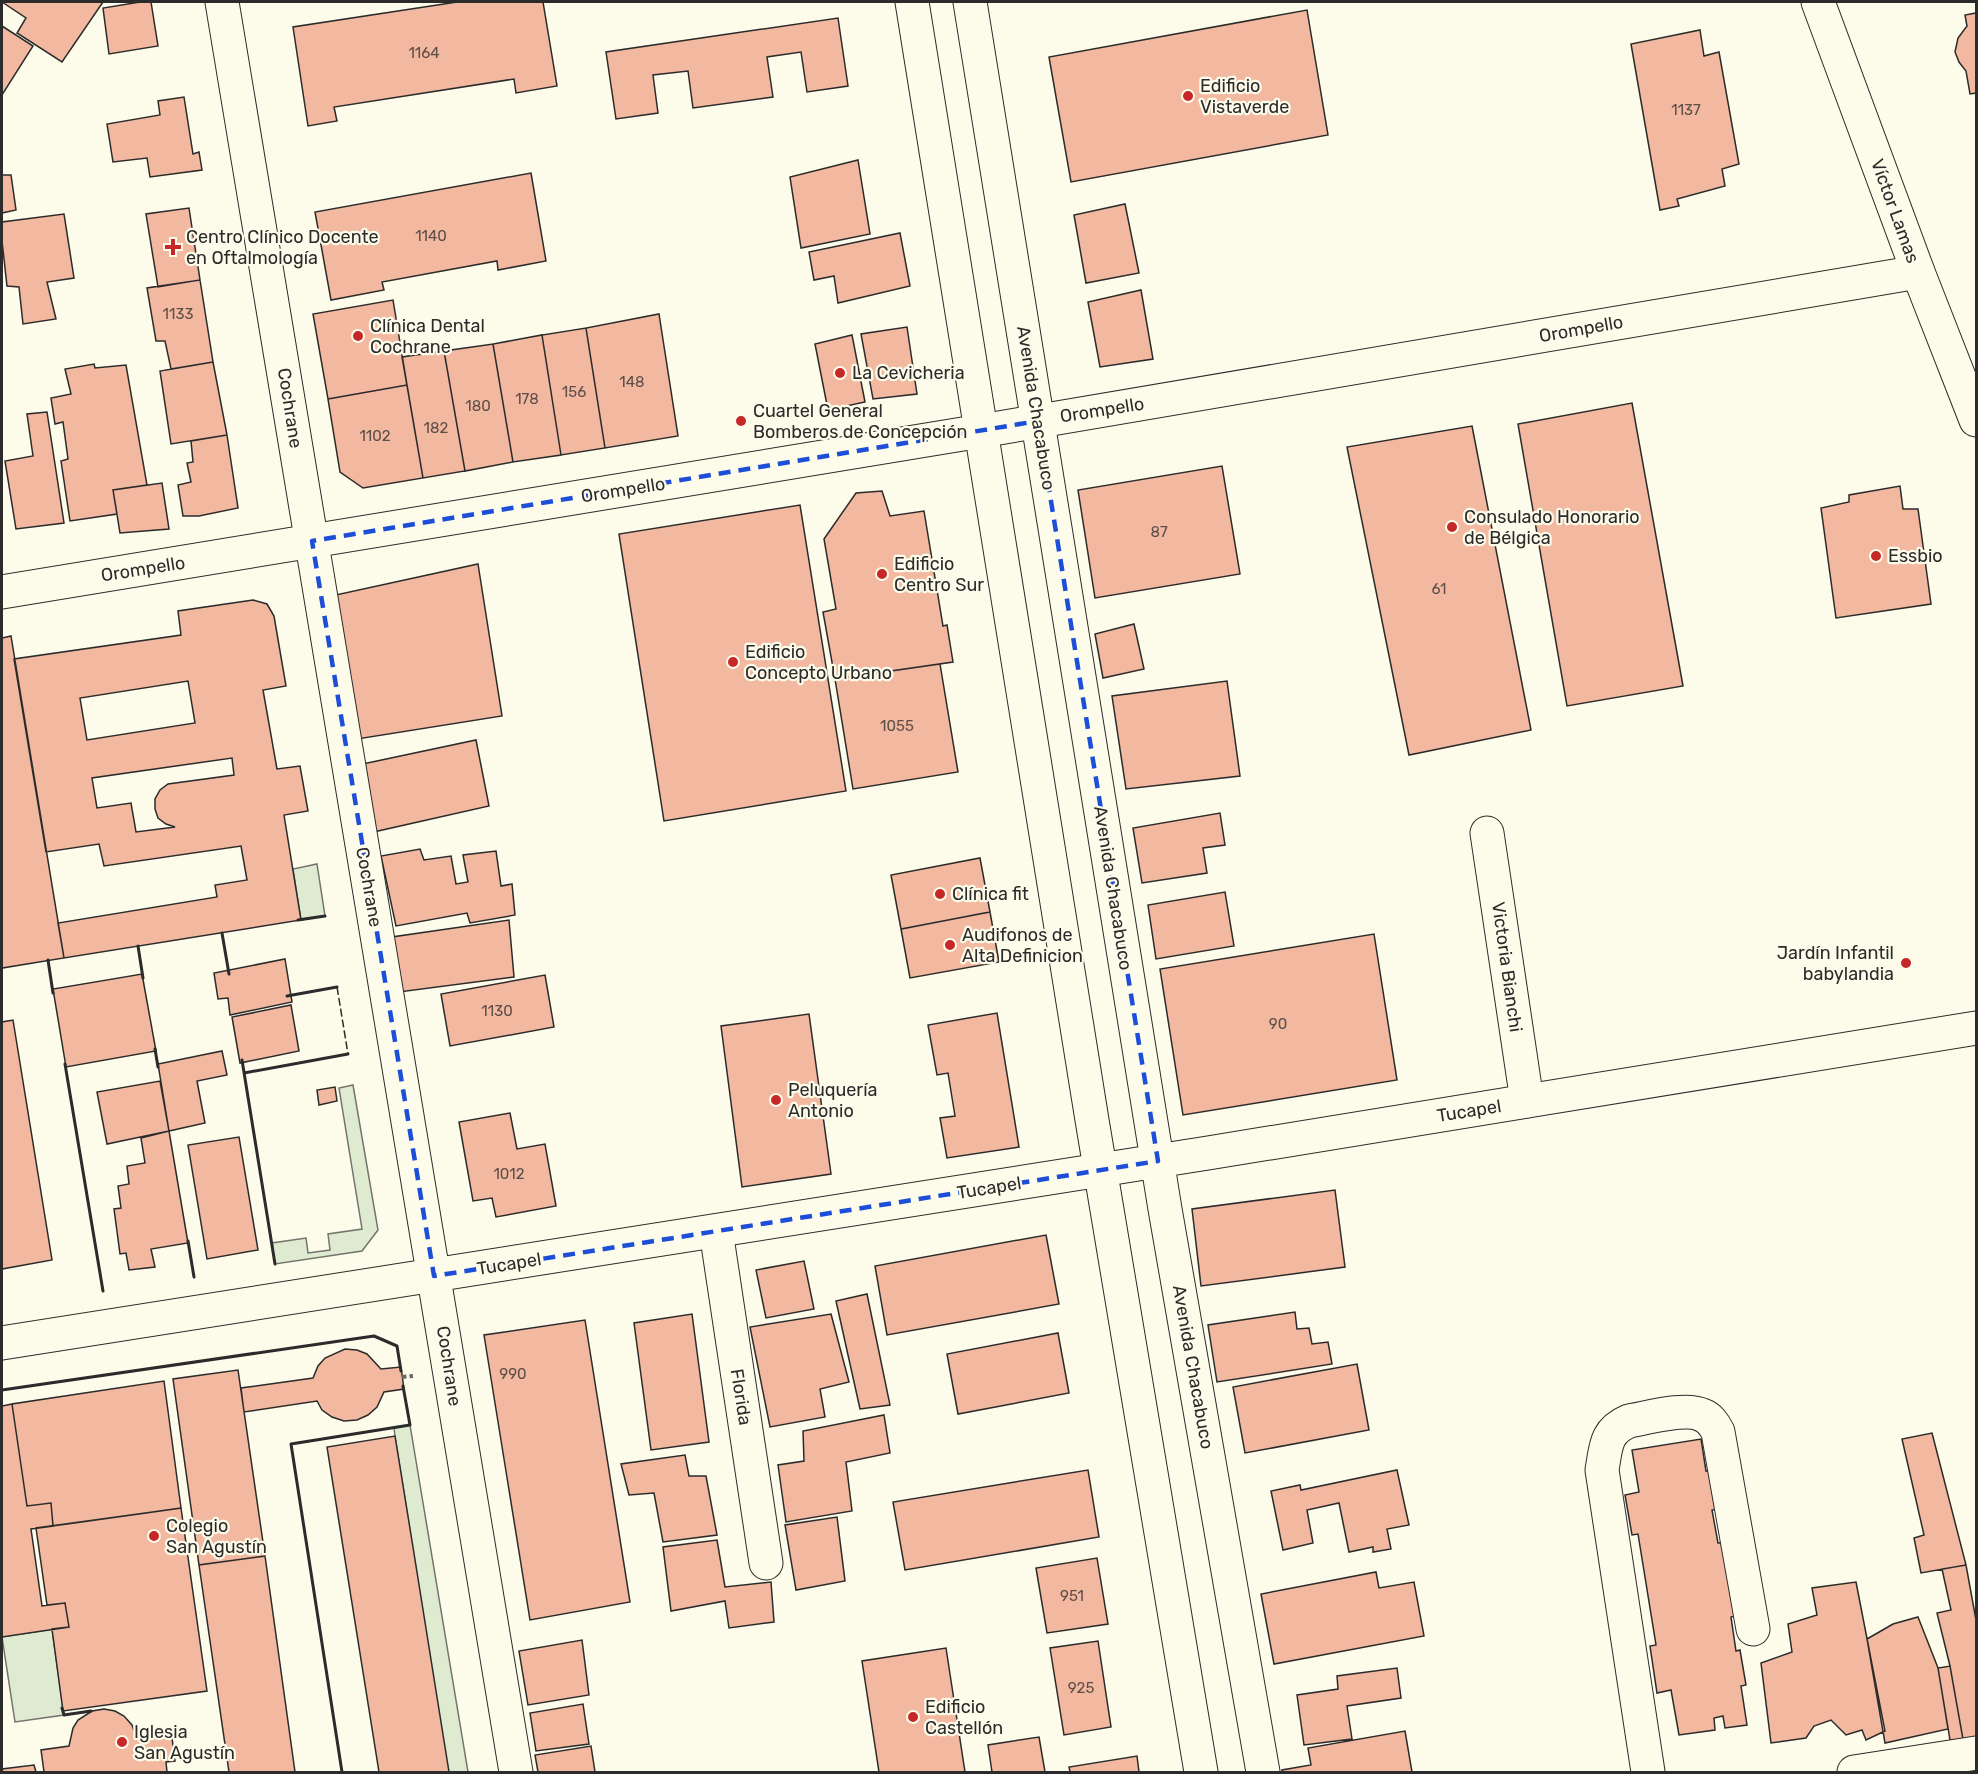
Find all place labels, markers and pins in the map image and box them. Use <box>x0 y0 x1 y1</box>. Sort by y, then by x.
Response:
place label: Edificio Vistaverde <box>1200 75 1289 118</box>
marker: Edificio Vistaverde <box>1181 89 1195 103</box>
place label: Centro Clínico Docente en Oftalmología <box>186 226 379 269</box>
marker: Centro Clínico Docente en Oftalmología <box>164 238 182 256</box>
place label: Clínica Dental Cochrane <box>370 315 485 358</box>
marker: Clínica Dental Cochrane <box>351 329 365 343</box>
place label: La Cevicheria <box>852 362 965 384</box>
marker: La Cevicheria <box>833 366 847 380</box>
place label: Cuartel General Bomberos de Concepción <box>753 400 967 443</box>
marker: Cuartel General Bomberos de Concepción <box>734 414 748 428</box>
place label: Consulado Honorario de Bélgica <box>1464 506 1640 549</box>
marker: Consulado Honorario de Bélgica <box>1445 520 1459 534</box>
place label: Essbio <box>1888 545 1943 567</box>
marker: Essbio <box>1869 549 1883 563</box>
place label: Edificio Centro Sur <box>894 553 984 596</box>
marker: Edificio Centro Sur <box>875 567 889 581</box>
place label: Edificio Concepto Urbano <box>745 641 892 684</box>
marker: Edificio Concepto Urbano <box>726 655 740 669</box>
place label: Clínica fit <box>952 883 1029 905</box>
marker: Clínica fit <box>933 887 947 901</box>
place label: Audifonos de Alta Definicion <box>962 924 1083 967</box>
marker: Audifonos de Alta Definicion <box>943 938 957 952</box>
place label: Jardín Infantil babylandia <box>1777 942 1894 985</box>
marker: Jardín Infantil babylandia <box>1899 956 1913 970</box>
place label: Peluquería Antonio <box>788 1079 878 1122</box>
marker: Peluquería Antonio <box>769 1093 783 1107</box>
place label: Colegio San Agustín <box>166 1515 267 1558</box>
marker: Colegio San Agustín <box>147 1529 161 1543</box>
place label: Edificio Castellón <box>925 1696 1003 1739</box>
marker: Edificio Castellón <box>906 1710 920 1724</box>
place label: Iglesia San Agustín <box>134 1721 235 1764</box>
marker: Iglesia San Agustín <box>115 1735 129 1749</box>

